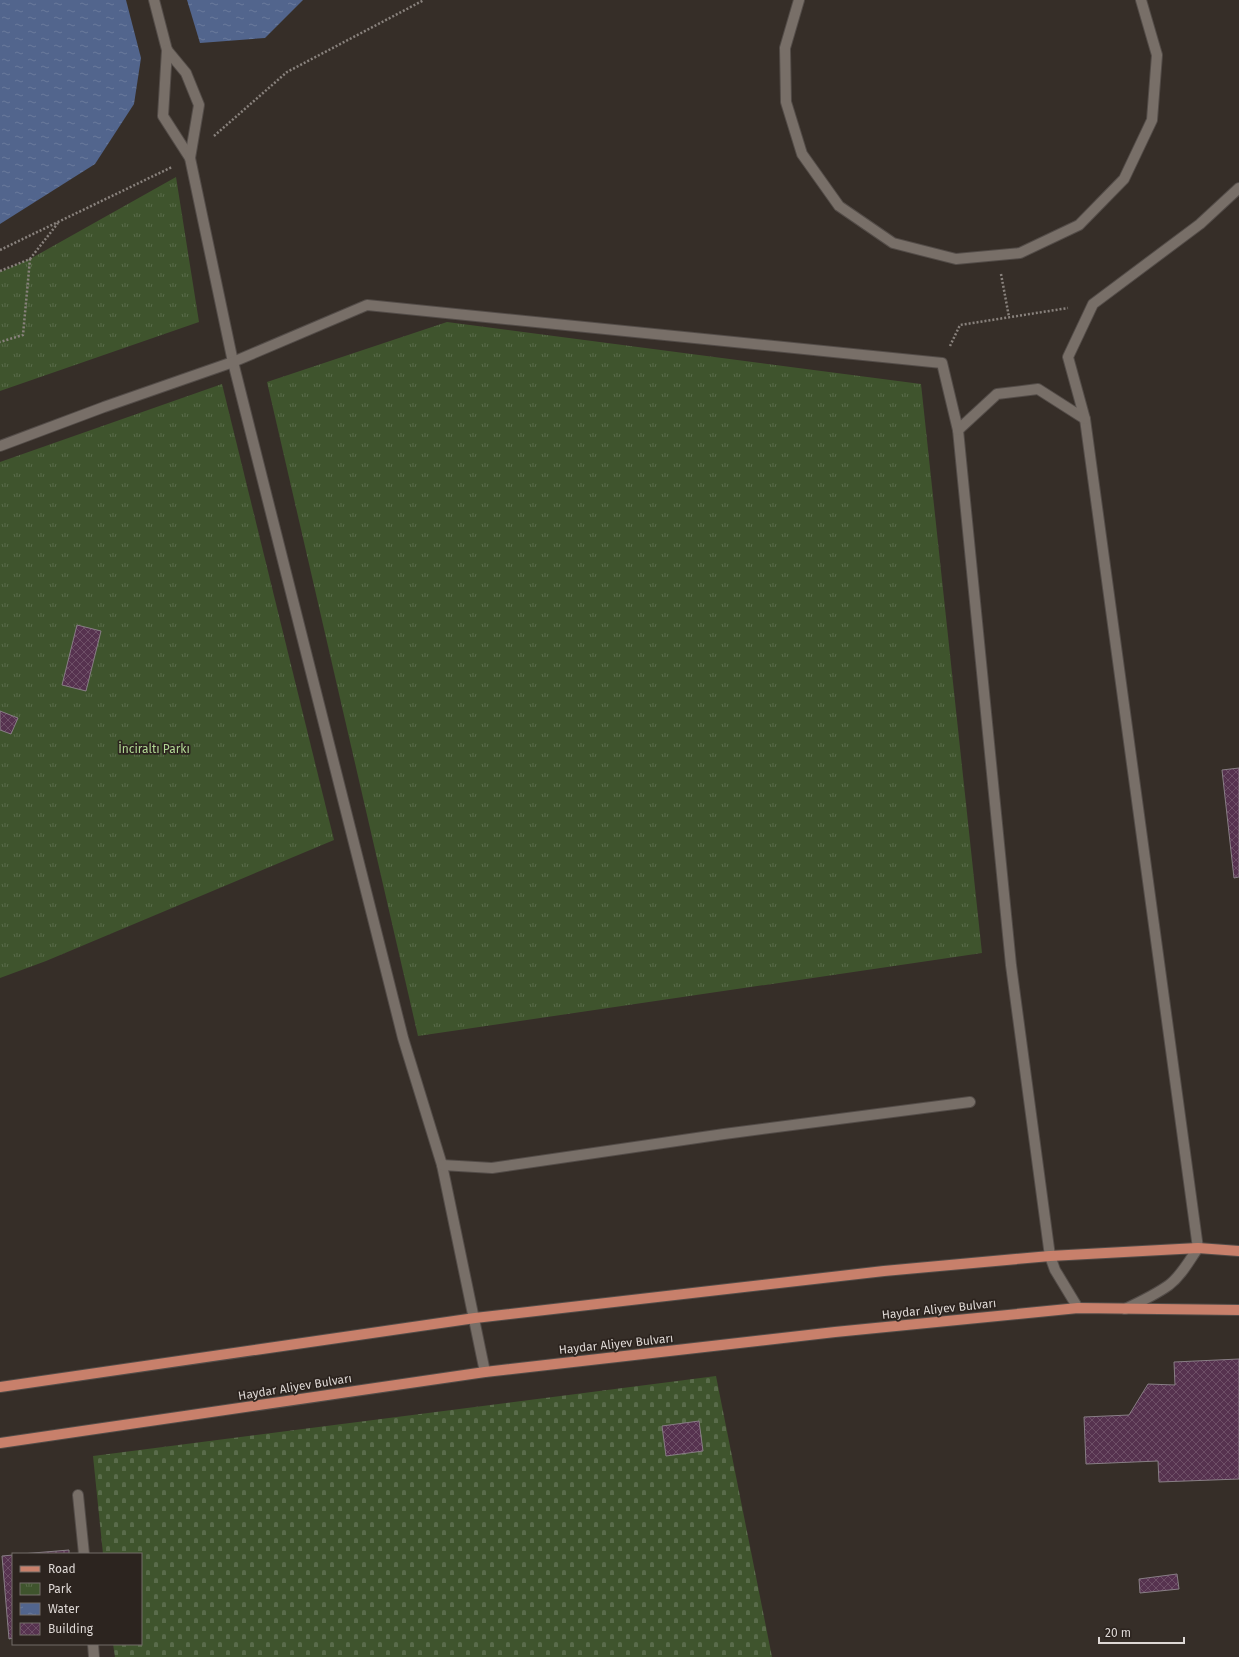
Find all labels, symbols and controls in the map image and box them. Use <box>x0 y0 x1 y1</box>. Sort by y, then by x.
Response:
park label: İnciraltı Parkı <box>118 741 190 756</box>
street label: Haydar Aliyev Bulvarı <box>881 1296 997 1322</box>
street label: Haydar Aliyev Bulvarı <box>558 1331 674 1357</box>
street label: Haydar Aliyev Bulvarı <box>237 1371 353 1403</box>
legend <box>12 1553 142 1645</box>
text: Road <box>48 1562 76 1576</box>
text: Park <box>48 1582 72 1596</box>
text: Water <box>48 1602 80 1616</box>
scale bar <box>1099 1619 1184 1645</box>
text: Building <box>48 1622 94 1636</box>
text: 20 m <box>1105 1626 1131 1640</box>

